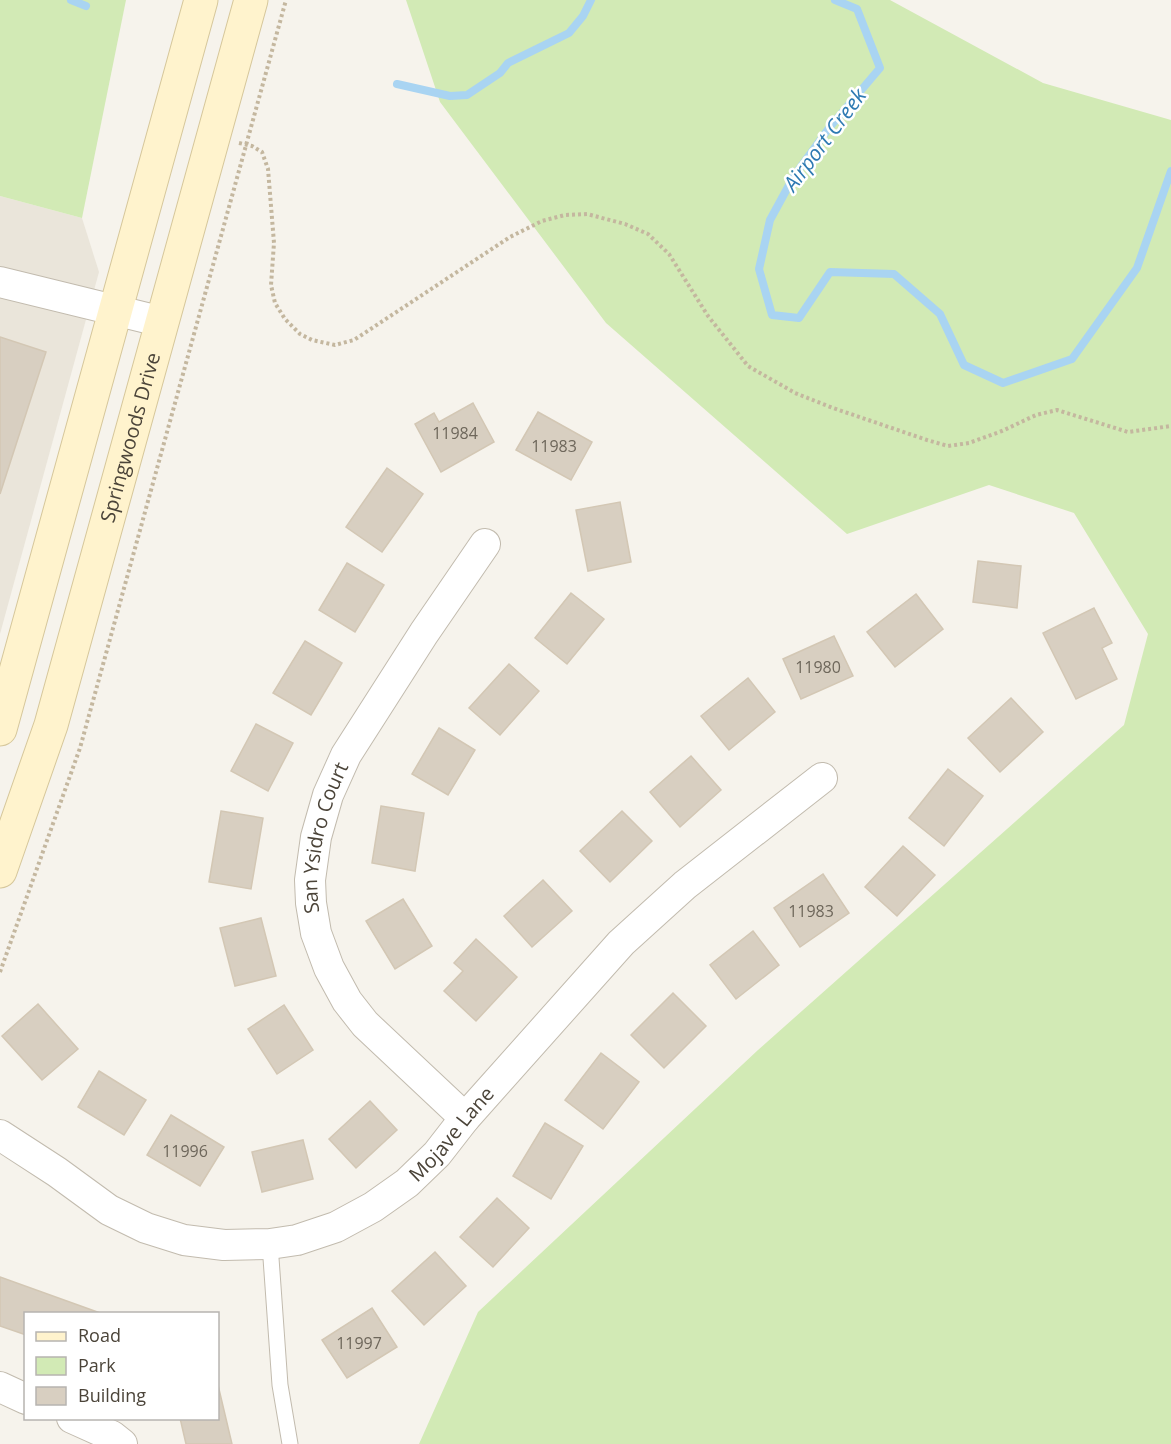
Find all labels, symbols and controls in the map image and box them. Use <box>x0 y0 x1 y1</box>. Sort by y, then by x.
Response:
water label: Airport Creek <box>775 82 872 198</box>
street label: Springwoods Drive <box>94 349 166 525</box>
house number: 11984 <box>432 422 478 444</box>
house number: 11983 <box>531 435 577 457</box>
house number: 11980 <box>795 656 841 678</box>
street label: San Ysidro Court <box>296 758 354 916</box>
house number: 11983 <box>788 900 834 922</box>
street label: Mojave Lane <box>403 1080 500 1187</box>
house number: 11996 <box>162 1140 208 1162</box>
legend <box>24 1312 219 1420</box>
text: Road <box>78 1323 121 1347</box>
house number: 11997 <box>336 1332 382 1354</box>
text: Park <box>78 1353 116 1377</box>
text: Building <box>78 1383 146 1407</box>

